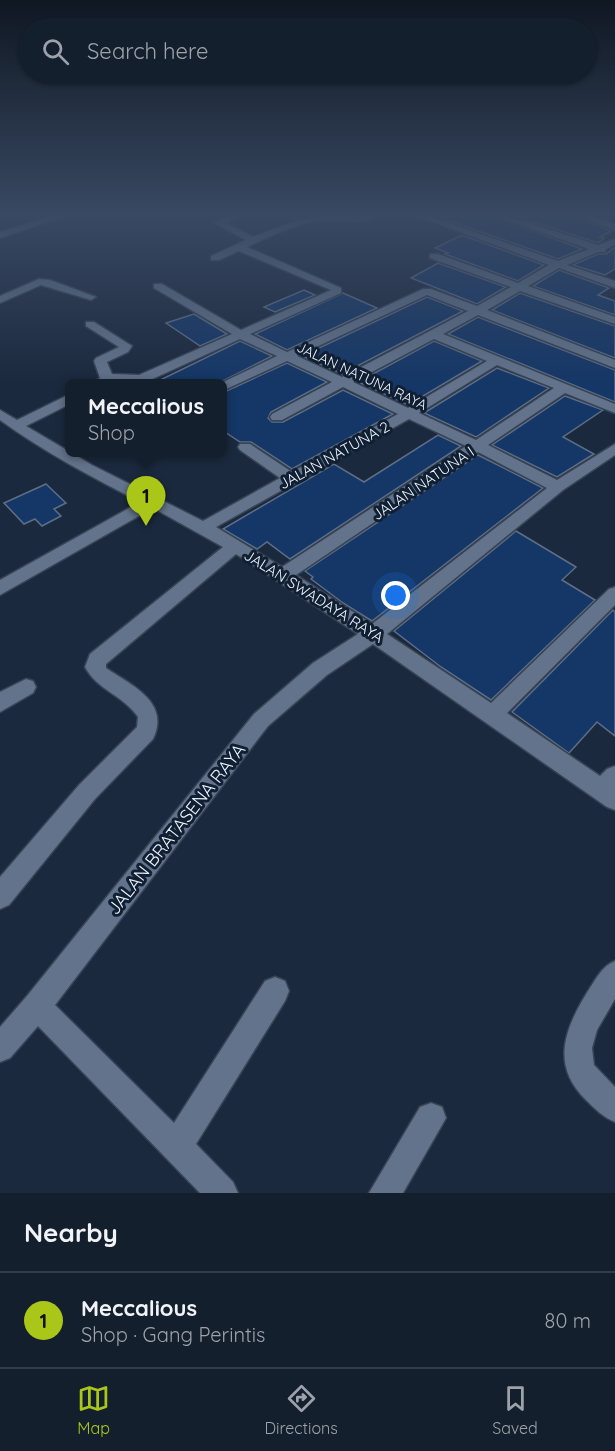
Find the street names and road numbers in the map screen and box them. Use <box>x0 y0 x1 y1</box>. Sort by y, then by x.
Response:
street label: JALAN NATUNA RAYA <box>294 338 430 414</box>
street label: JALAN NATUNA 2 <box>275 417 393 493</box>
street label: JALAN NATUNA I <box>368 442 478 524</box>
street label: JALAN SWADAYA RAYA <box>241 545 388 647</box>
street label: JALAN BRATASENA RAYA <box>102 739 250 919</box>

